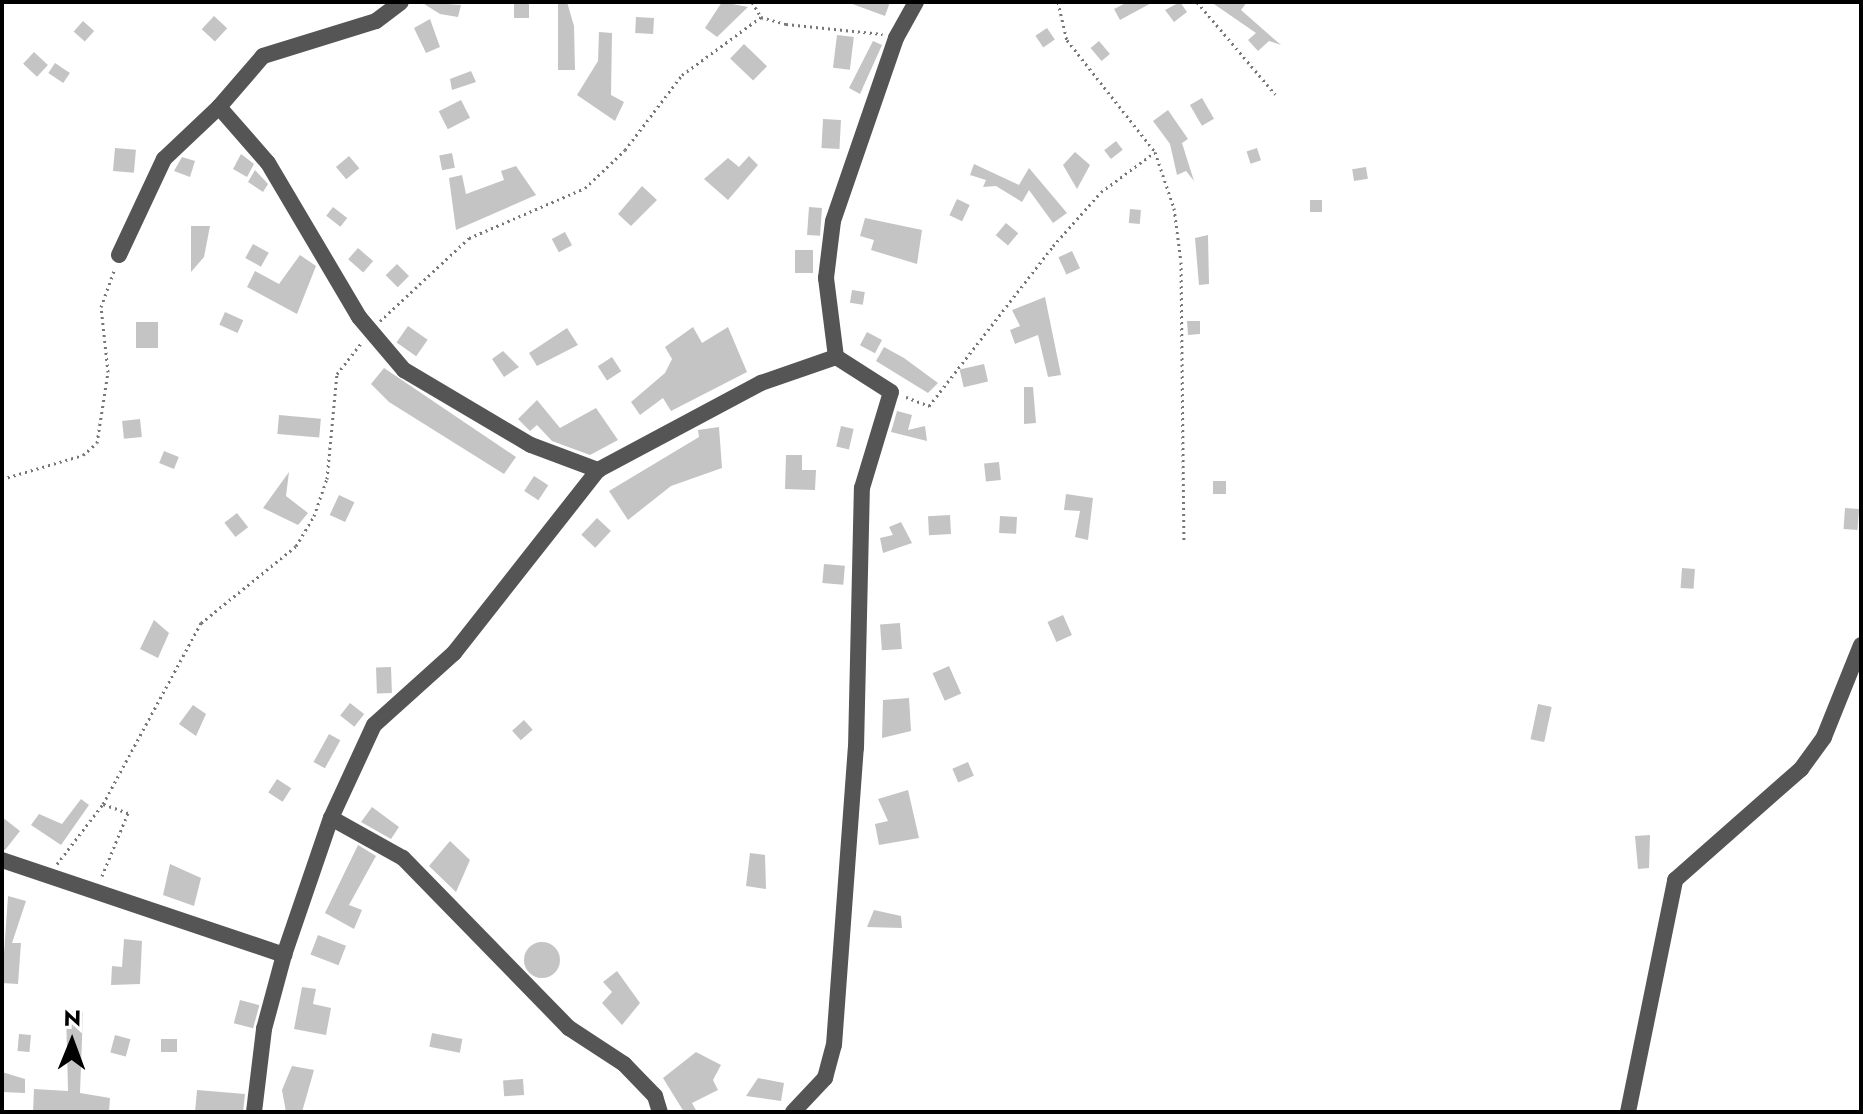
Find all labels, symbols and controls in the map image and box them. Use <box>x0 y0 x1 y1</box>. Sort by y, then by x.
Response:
north arrow <box>32 1002 112 1082</box>
text: N <box>63 1002 81 1034</box>

